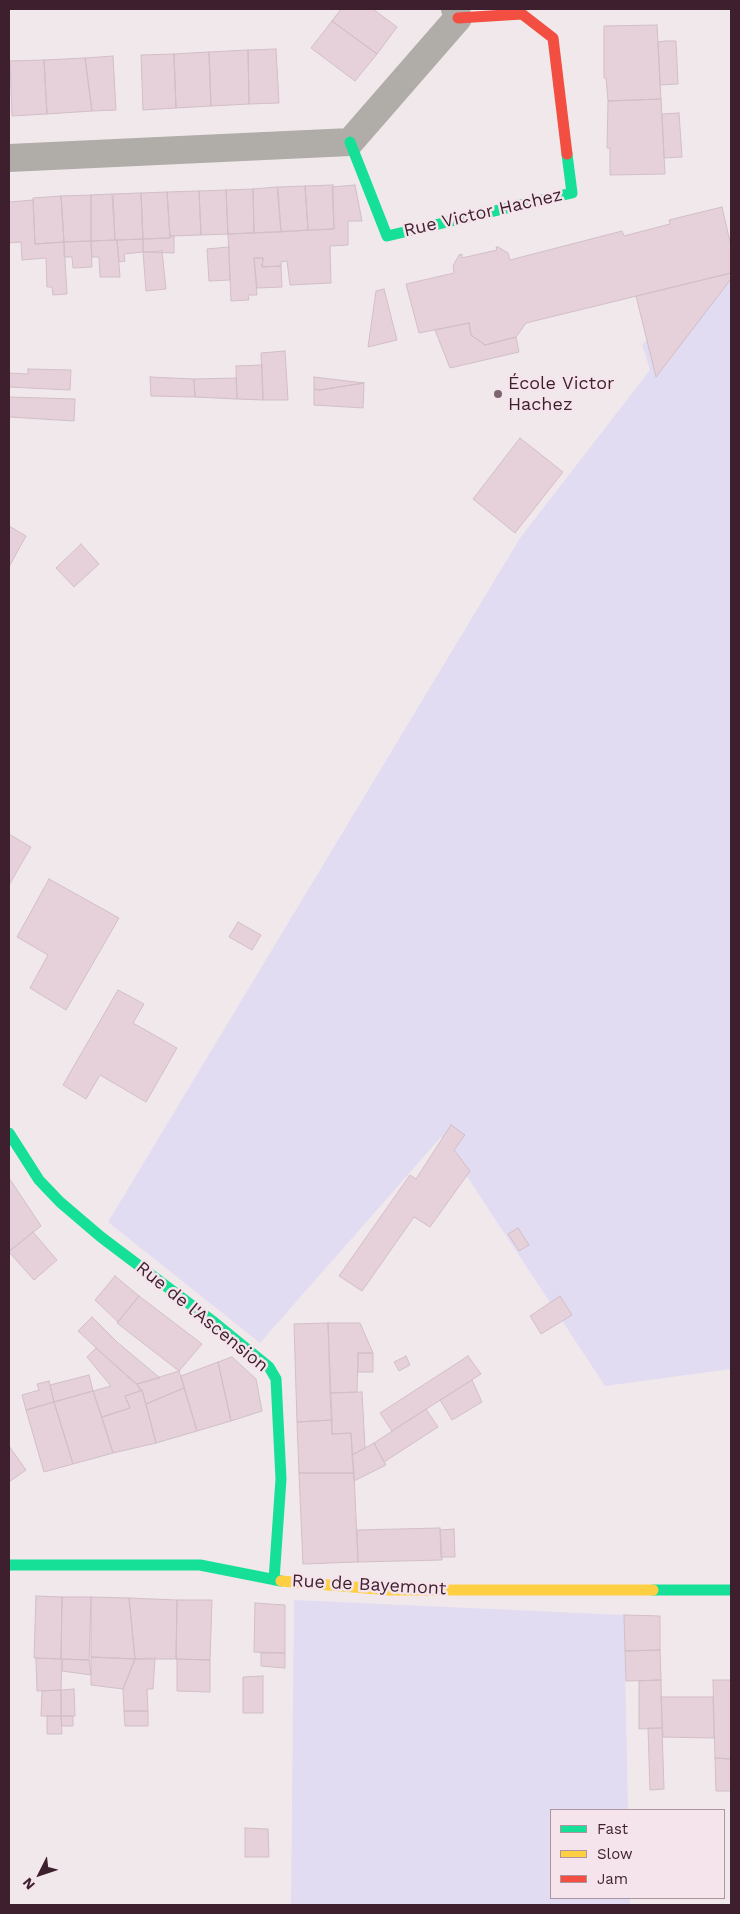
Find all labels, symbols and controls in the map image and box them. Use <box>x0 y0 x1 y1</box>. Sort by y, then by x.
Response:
street label: Rue Victor Hachez <box>402 184 564 242</box>
place label: École Victor Hachez <box>508 373 614 416</box>
marker: École Victor Hachez <box>492 388 504 400</box>
street label: Rue de l'Ascension <box>132 1257 272 1377</box>
street label: Rue de Bayemont <box>291 1570 447 1600</box>
legend <box>550 1809 725 1899</box>
text: Fast <box>597 1820 628 1838</box>
text: Slow <box>597 1845 633 1863</box>
north arrow <box>15 1849 65 1899</box>
text: Jam <box>597 1870 628 1888</box>
text: N <box>19 1875 38 1893</box>

